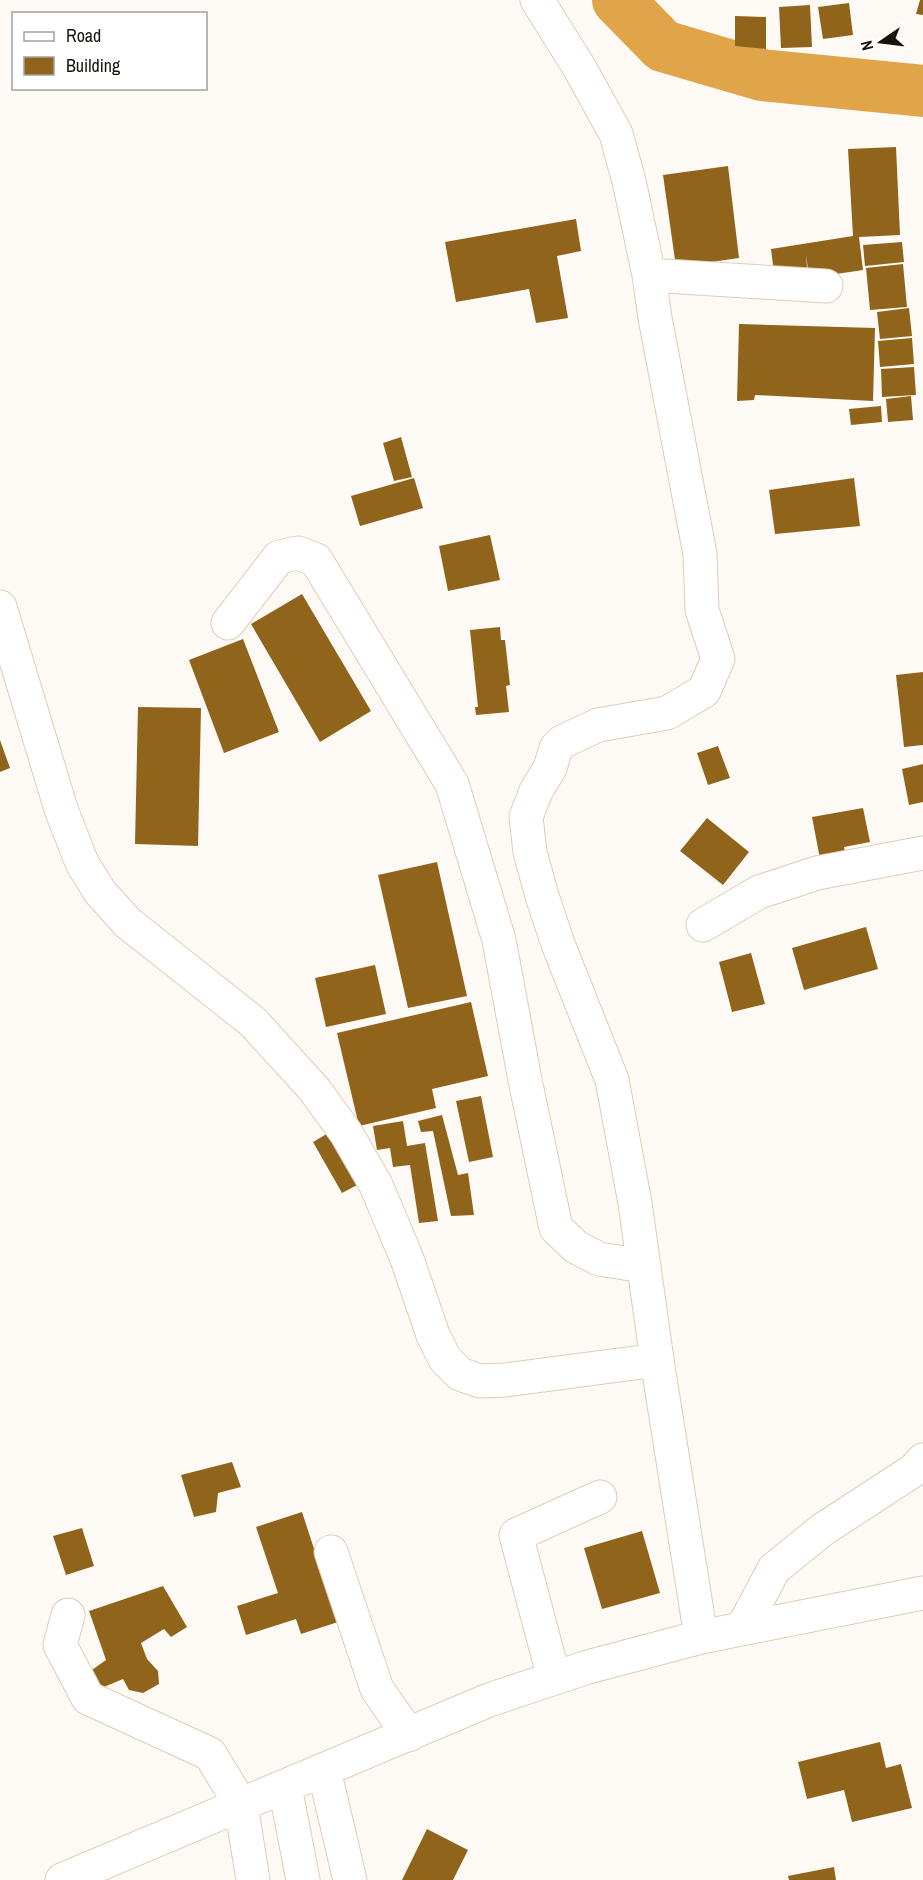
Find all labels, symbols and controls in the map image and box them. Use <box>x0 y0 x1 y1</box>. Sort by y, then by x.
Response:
legend <box>12 12 207 90</box>
north arrow <box>851 12 911 72</box>
text: Road <box>66 23 101 48</box>
text: N <box>855 38 878 53</box>
text: Building <box>66 53 121 78</box>

